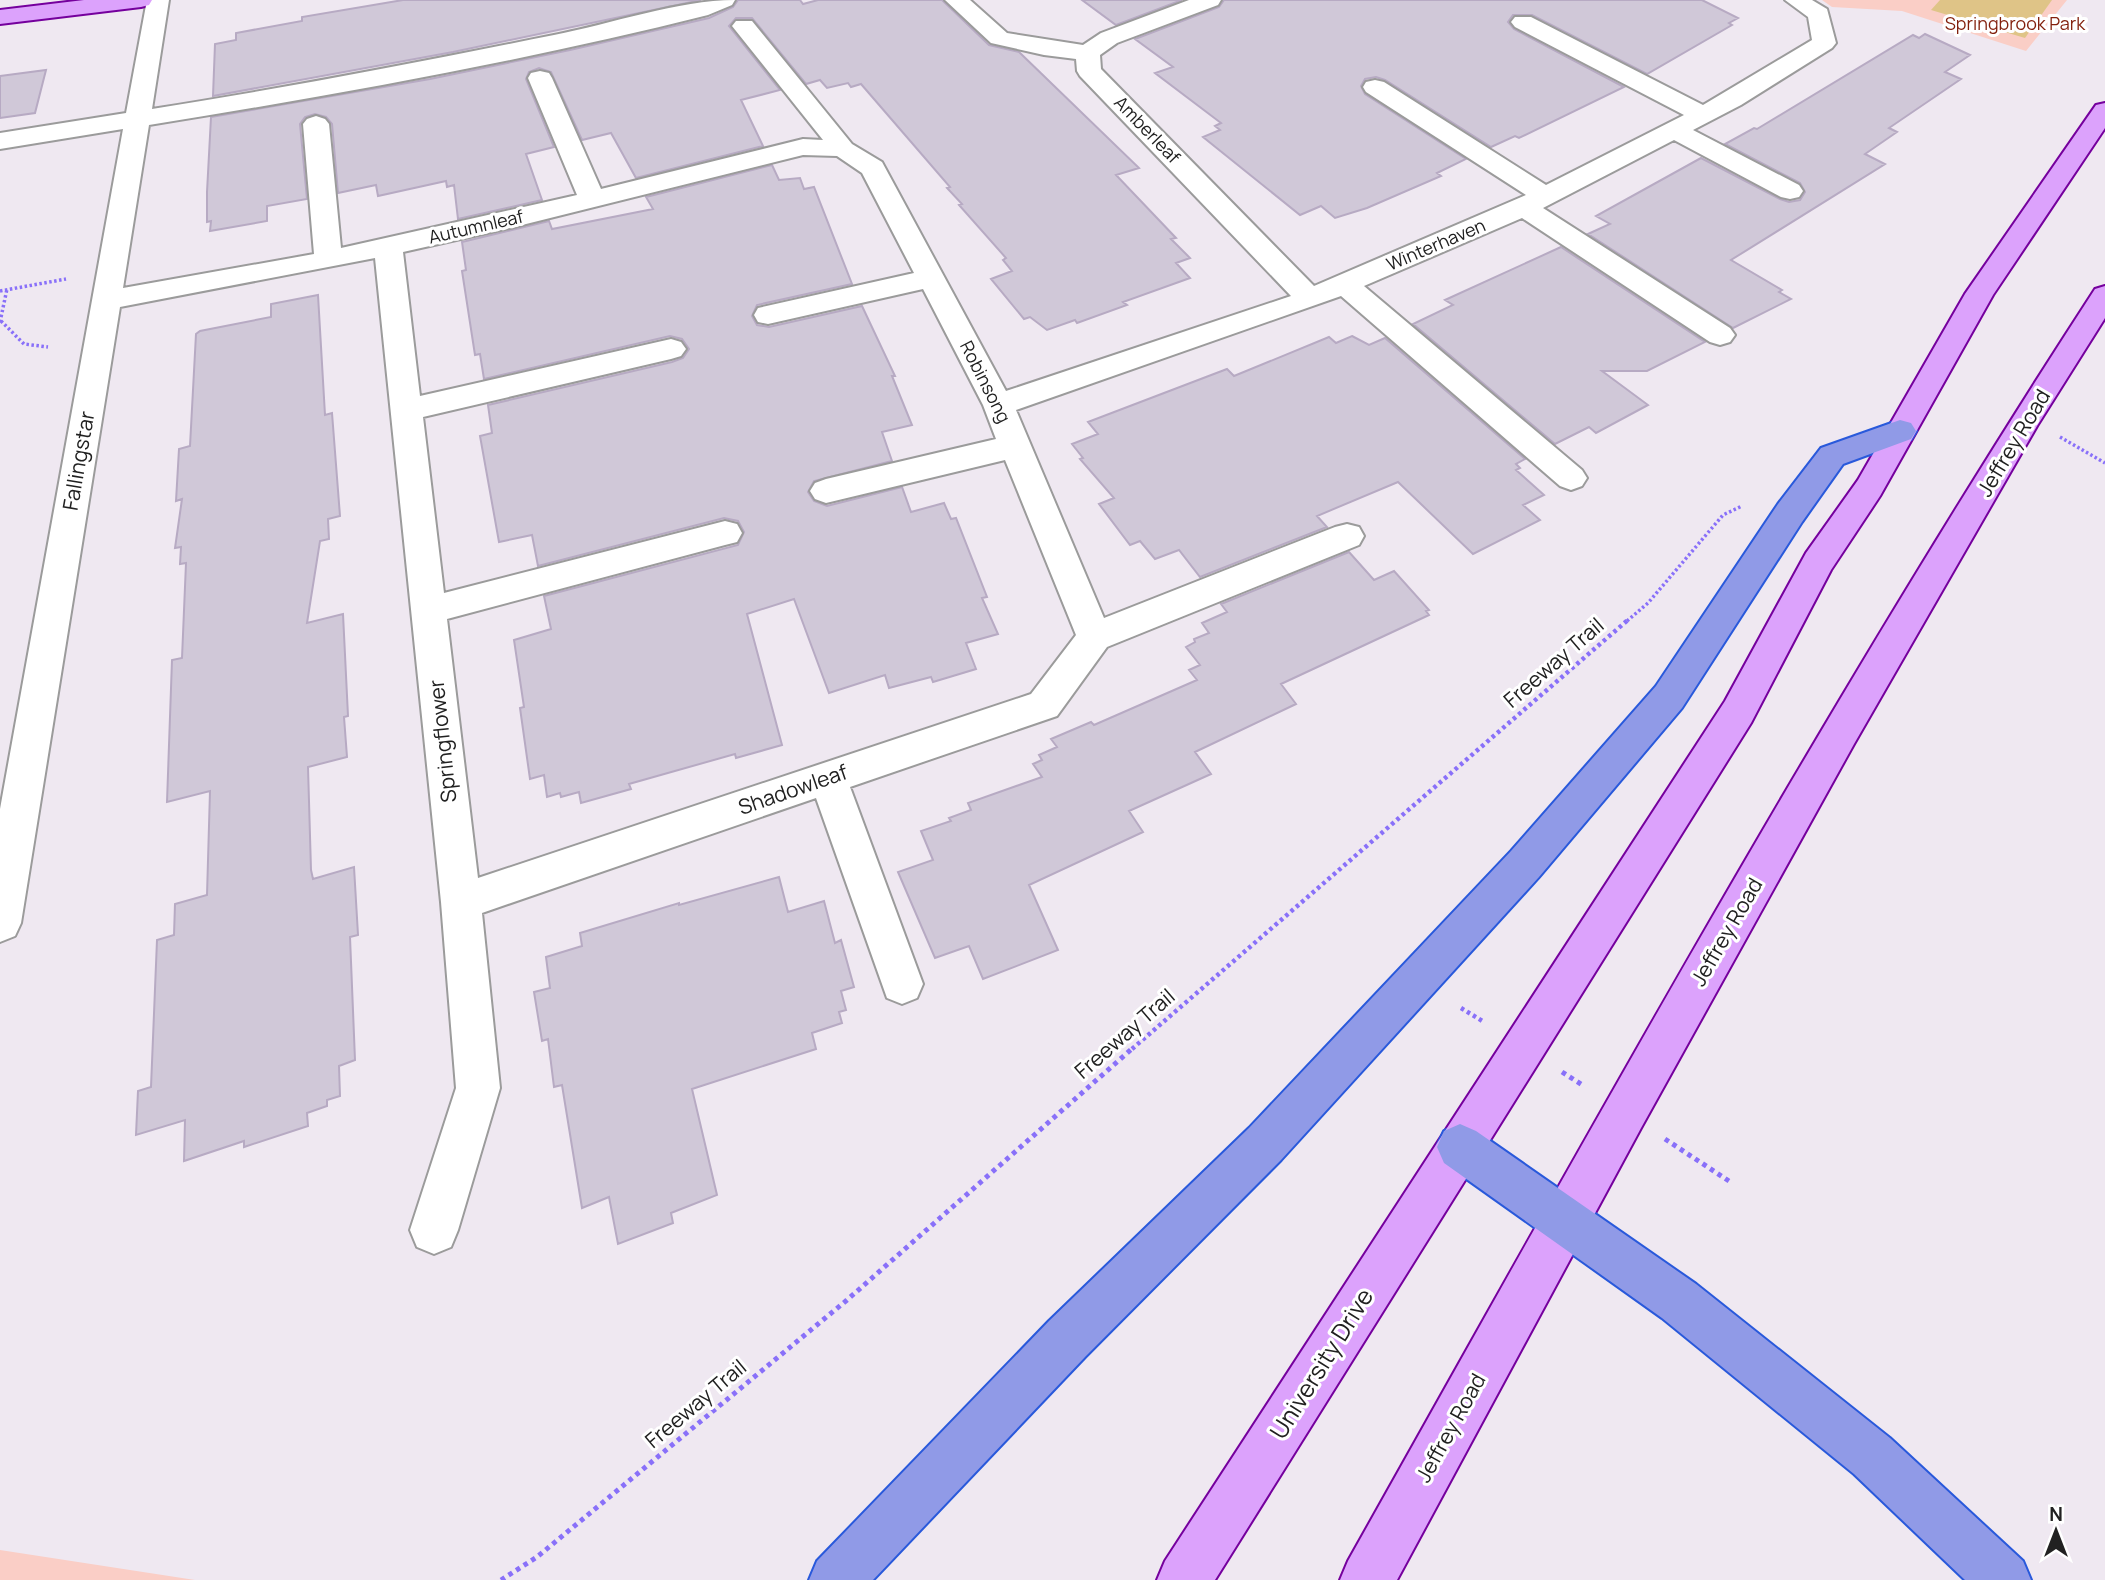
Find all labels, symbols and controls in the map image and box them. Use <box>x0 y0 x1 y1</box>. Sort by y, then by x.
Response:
park label: Springbrook Park <box>1945 11 2086 35</box>
street label: Amberleaf <box>1109 90 1186 169</box>
street label: Autumnleaf <box>426 203 526 249</box>
street label: Winterhaven <box>1382 212 1489 276</box>
street label: Robinsong <box>955 336 1017 427</box>
street label: Jeffrey Road <box>1970 384 2056 501</box>
street label: Fallingstar <box>56 409 101 513</box>
street label: Freeway Trail <box>1497 611 1609 713</box>
street label: Springflower <box>422 678 462 804</box>
street label: Shadowleaf <box>734 757 852 821</box>
street label: Jeffrey Road <box>1684 872 1768 991</box>
street label: Freeway Trail <box>1068 982 1180 1084</box>
street label: University Drive <box>1261 1282 1380 1445</box>
street label: Freeway Trail <box>639 1353 752 1454</box>
street label: Jeffrey Road <box>1409 1368 1492 1487</box>
north arrow <box>2021 1496 2091 1566</box>
text: N <box>2049 1501 2063 1527</box>

